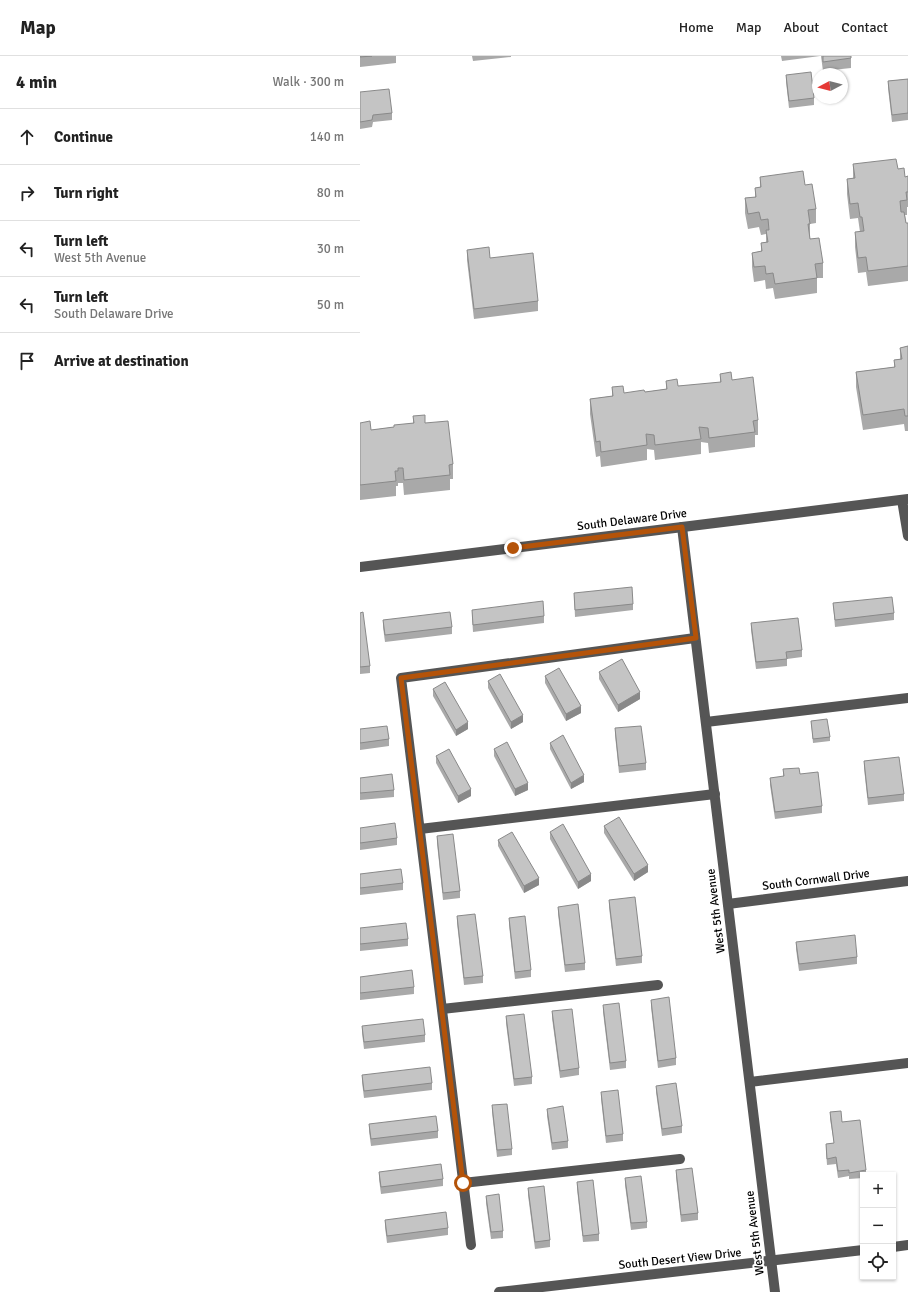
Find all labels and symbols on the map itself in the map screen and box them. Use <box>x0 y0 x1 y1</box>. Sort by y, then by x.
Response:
north arrow <box>812 68 848 104</box>
street label: South Delaware Drive <box>576 506 688 534</box>
route end <box>504 539 522 557</box>
street label: South Cornwall Drive <box>761 866 871 894</box>
street label: West 5th Avenue <box>703 868 729 954</box>
route start <box>454 1174 472 1192</box>
street label: West 5th Avenue <box>742 1190 768 1276</box>
street label: South Desert View Drive <box>618 1245 742 1273</box>

